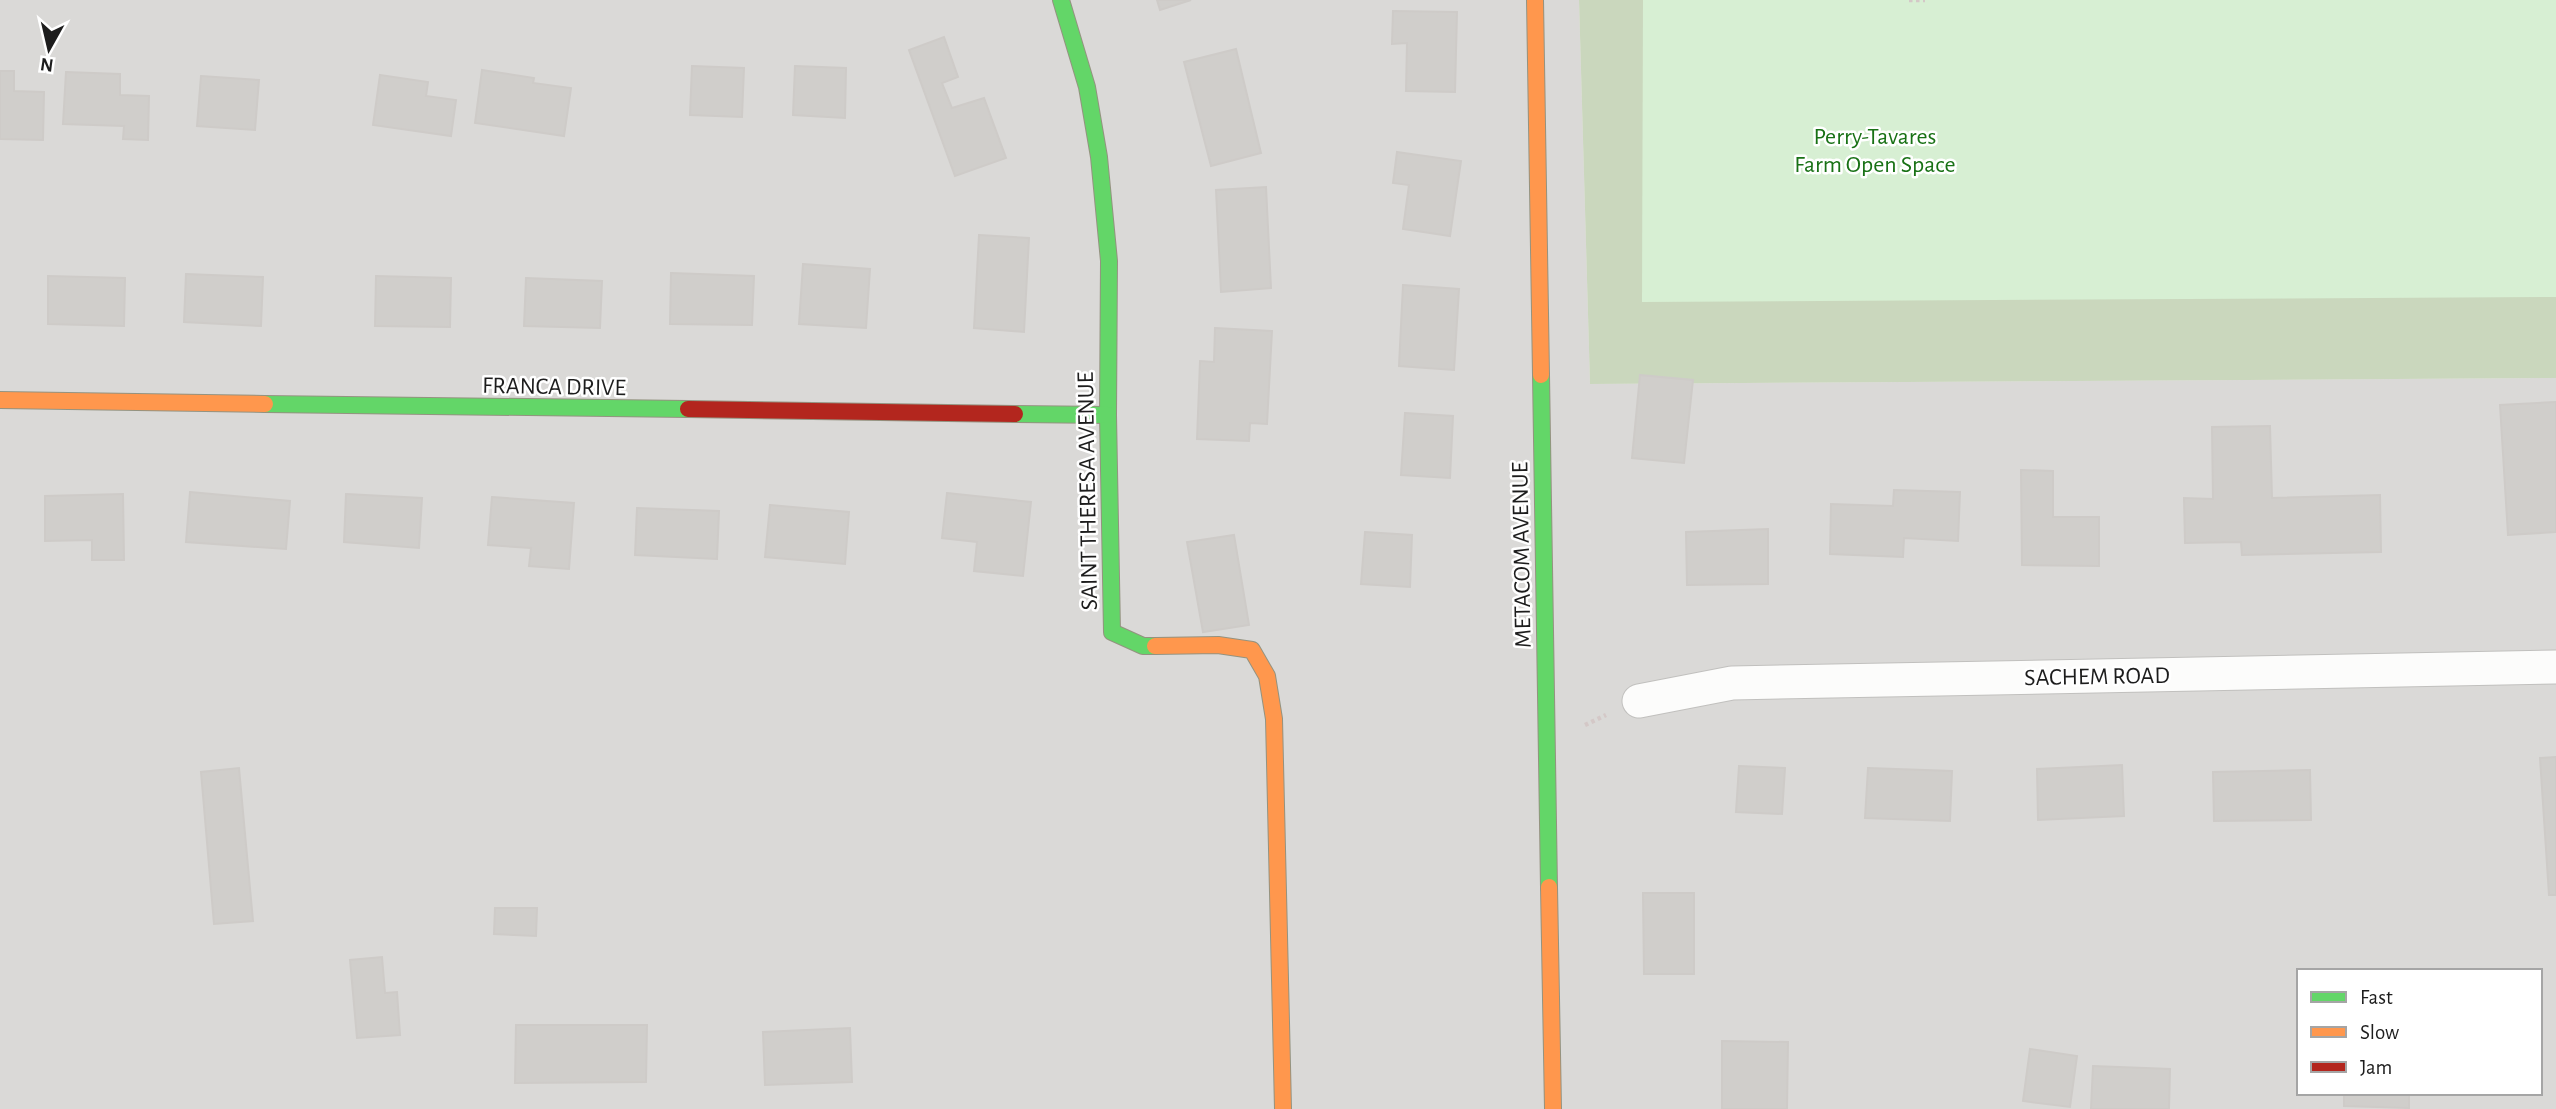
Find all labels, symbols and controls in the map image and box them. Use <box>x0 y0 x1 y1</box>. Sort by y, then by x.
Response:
north arrow <box>14 14 84 84</box>
text: N <box>39 54 55 75</box>
park label: Perry-Tavares Farm Open Space <box>1794 125 1956 177</box>
street label: SAINT THERESA AVENUE <box>1074 371 1102 610</box>
street label: FRANCA DRIVE <box>482 374 627 400</box>
street label: METACOM AVENUE <box>1508 461 1536 648</box>
street label: SACHEM ROAD <box>2024 664 2170 690</box>
legend <box>2297 969 2542 1095</box>
text: Fast <box>2360 987 2393 1008</box>
text: Slow <box>2360 1022 2399 1043</box>
text: Jam <box>2360 1057 2392 1078</box>

